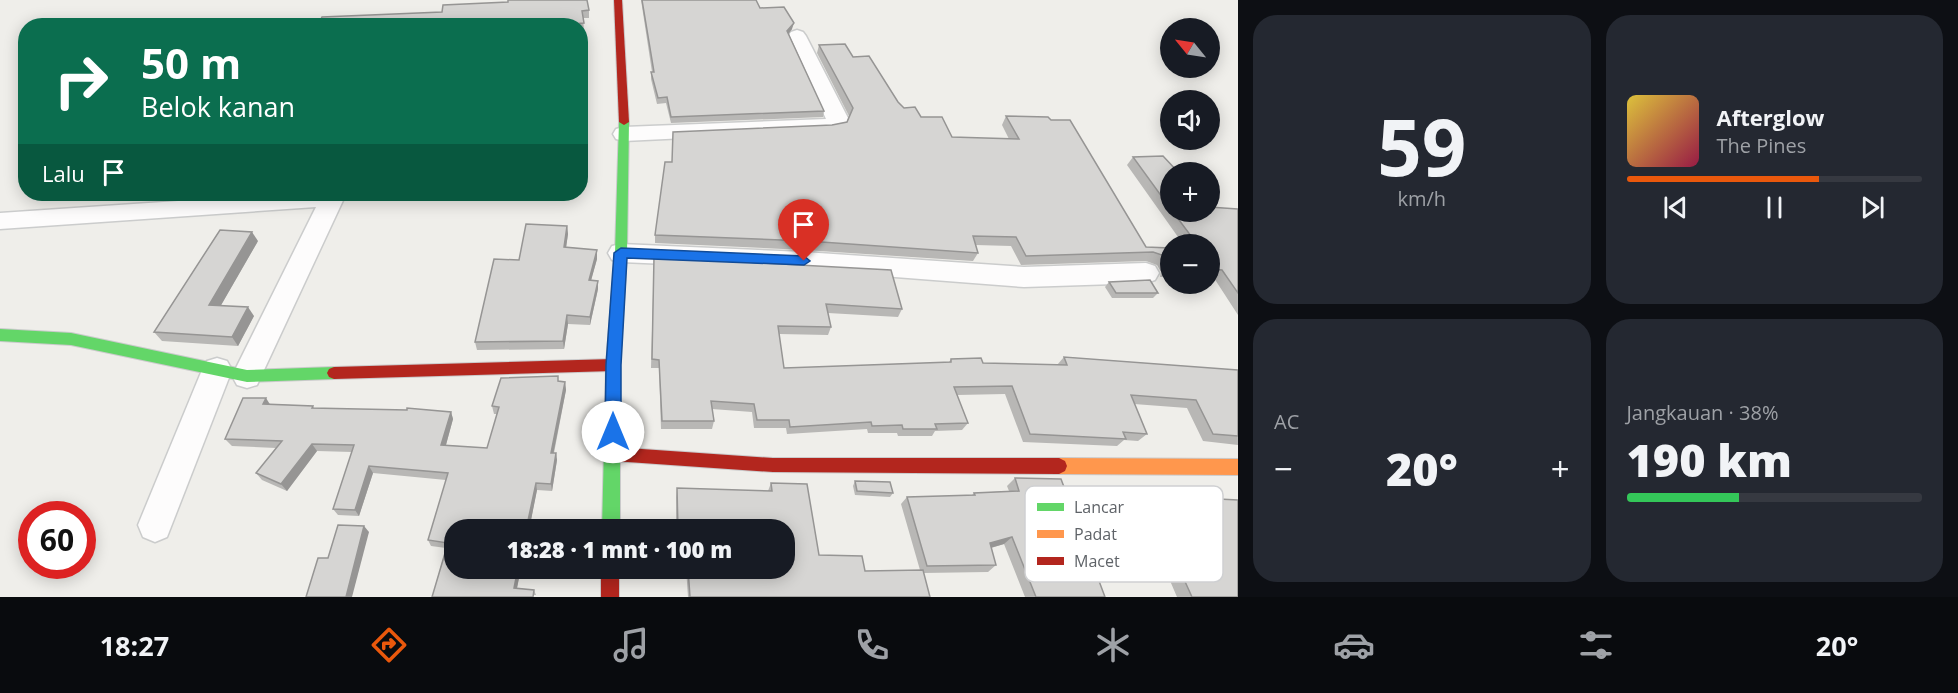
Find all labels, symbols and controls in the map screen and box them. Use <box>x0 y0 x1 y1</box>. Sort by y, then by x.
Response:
north arrow <box>1160 18 1220 78</box>
map controls <box>1160 18 1220 294</box>
text: 50 m <box>141 34 241 91</box>
icon: right <box>42 42 120 120</box>
text: Belok kanan <box>141 88 295 125</box>
button: sound <box>1160 90 1220 150</box>
text: 59 <box>1377 93 1466 199</box>
text: Afterglow <box>1717 102 1824 132</box>
text: The Pines <box>1717 132 1806 159</box>
icon: arrive <box>97 156 130 189</box>
text: Lalu <box>42 158 85 188</box>
button: + <box>1160 162 1220 222</box>
text: km/h <box>1397 185 1446 212</box>
icon: previous <box>1659 191 1692 224</box>
icon: pause <box>1758 191 1791 224</box>
icon: next <box>1856 191 1889 224</box>
pin <box>778 199 829 261</box>
icon: arrive <box>787 208 820 241</box>
button: − <box>1160 234 1220 294</box>
text: Jangkauan · 38% <box>1627 399 1778 426</box>
position arrow <box>581 400 645 464</box>
text: AC <box>1274 408 1299 435</box>
text: 190 km <box>1627 429 1792 490</box>
text: 20° <box>1386 438 1458 499</box>
text: − <box>1274 446 1293 491</box>
text: + <box>1551 446 1570 491</box>
legend <box>1025 486 1223 582</box>
text: Lancar <box>1074 496 1125 518</box>
speed limit sign: 60 <box>18 501 96 579</box>
text: Padat <box>1074 523 1117 545</box>
text: 18:28 · 1 mnt · 100 m <box>507 534 732 564</box>
text: Macet <box>1074 550 1120 572</box>
icon: directions <box>368 624 410 666</box>
icon: music <box>610 624 652 666</box>
icon: phone <box>851 624 893 666</box>
icon: climate <box>1092 624 1134 666</box>
icon: car <box>1333 624 1375 666</box>
icon: filters <box>1575 624 1617 666</box>
text: 18:27 <box>100 627 169 664</box>
text: 20° <box>1816 627 1858 664</box>

